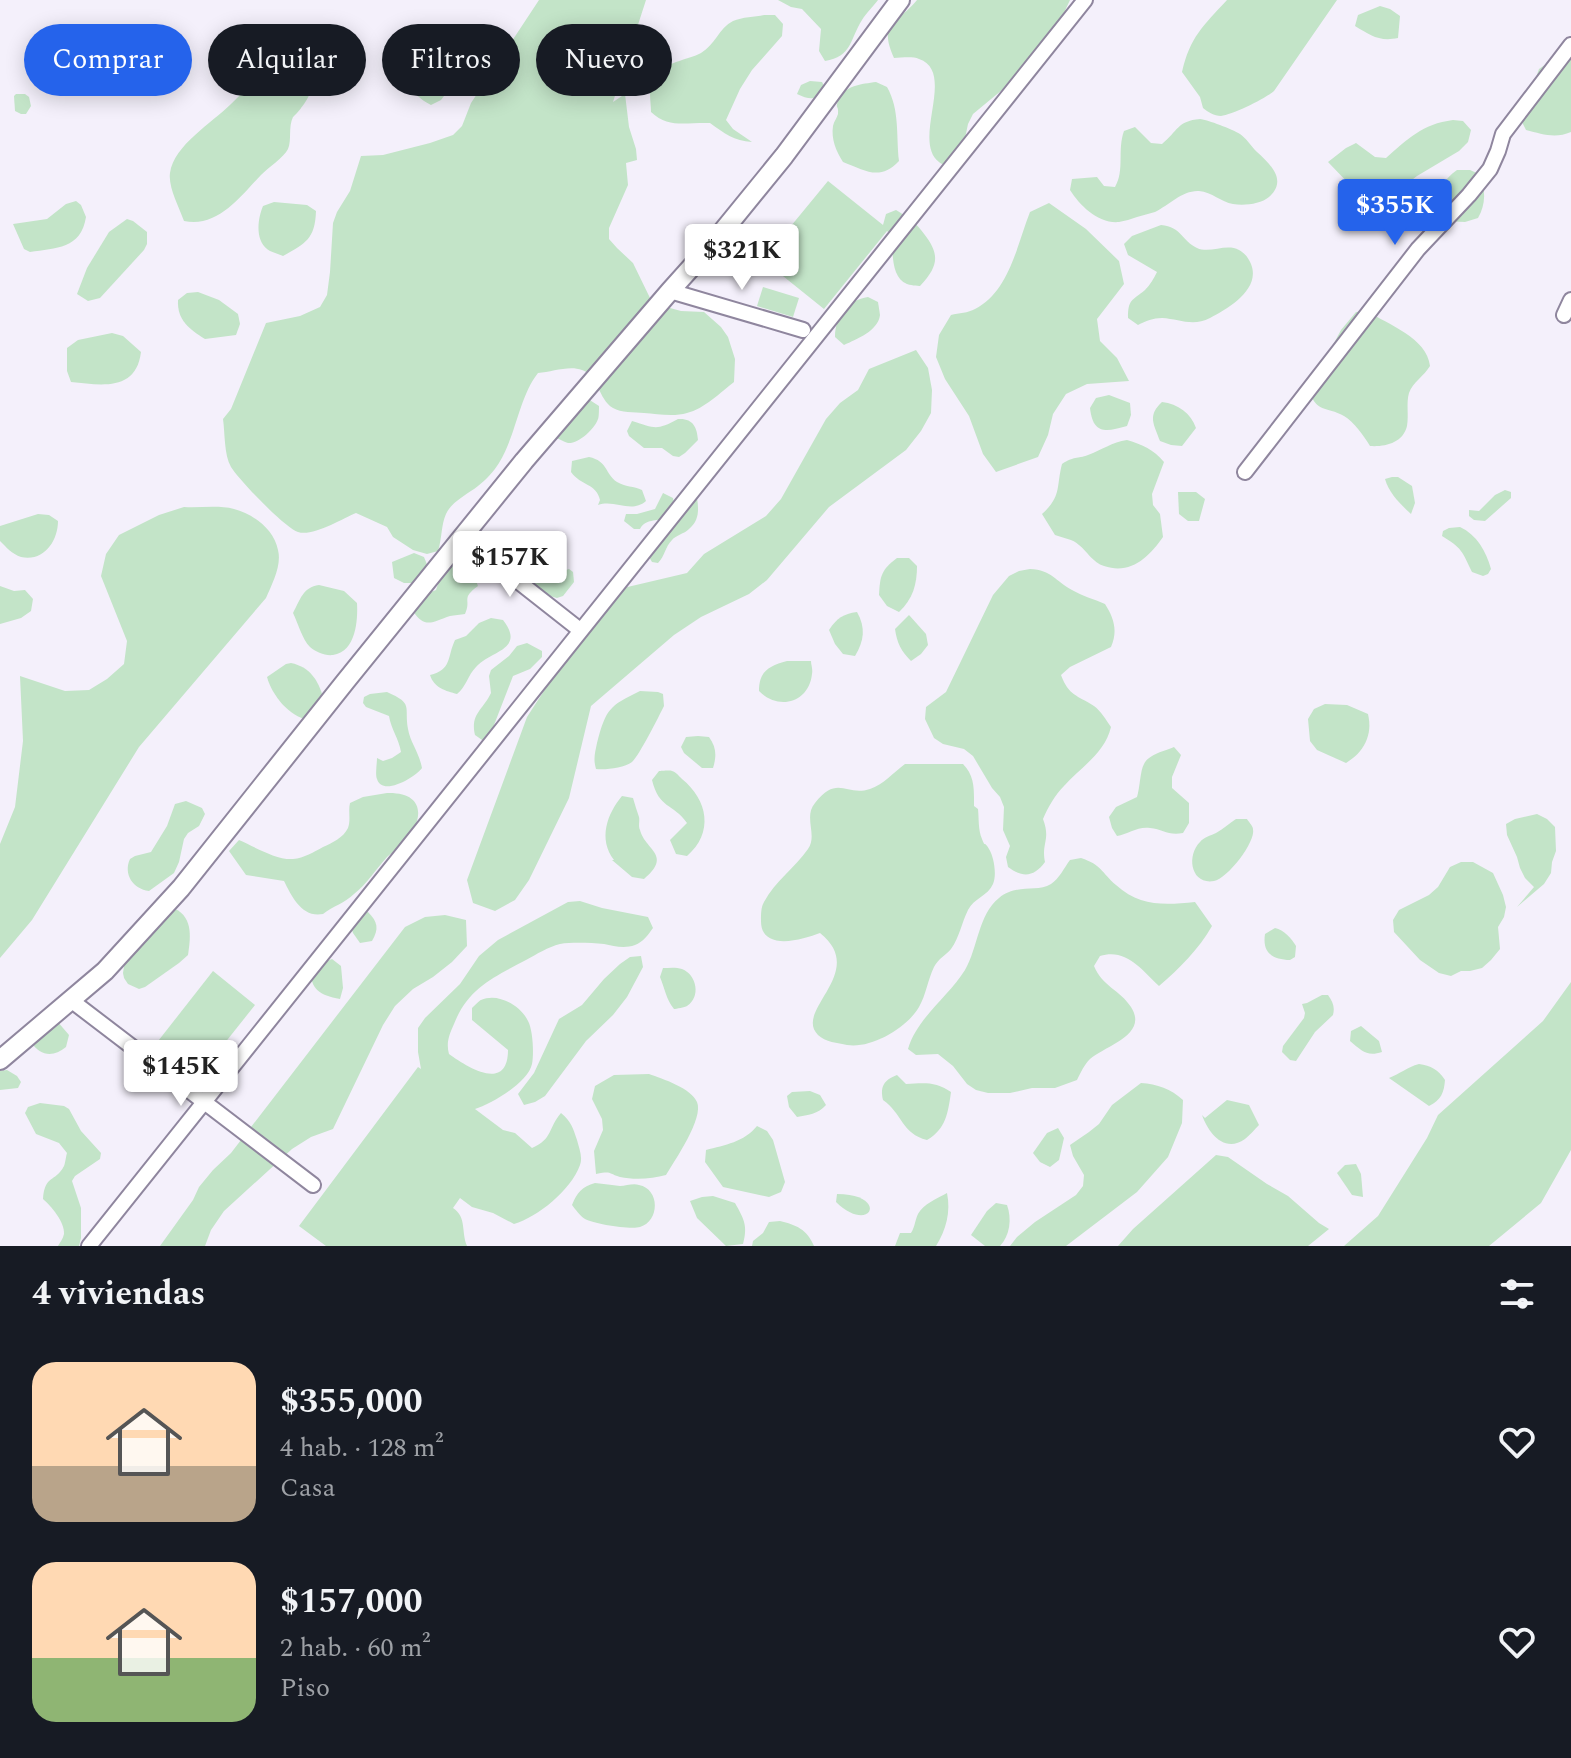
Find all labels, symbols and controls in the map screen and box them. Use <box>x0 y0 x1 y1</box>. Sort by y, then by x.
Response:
chip: Comprar <box>24 24 192 96</box>
chip: Alquilar <box>208 24 366 96</box>
chip: Filtros <box>382 24 520 96</box>
chip: Nuevo <box>536 24 672 96</box>
pin: $355K <box>1339 179 1451 247</box>
text: $355K <box>1356 185 1434 225</box>
pin: $321K <box>686 224 798 292</box>
text: $321K <box>703 230 781 270</box>
pin: $157K <box>454 531 566 599</box>
text: $157K <box>471 537 549 577</box>
pin: $145K <box>125 1040 237 1108</box>
text: $145K <box>142 1046 220 1086</box>
text: 4 viviendas <box>32 1268 205 1320</box>
icon: filters <box>1495 1272 1539 1316</box>
text: $355,000 <box>280 1376 423 1428</box>
icon: home <box>96 1394 192 1490</box>
icon: heart <box>1495 1420 1539 1464</box>
text: 4 hab. · 128 m² <box>280 1428 443 1468</box>
text: Casa <box>280 1468 336 1508</box>
text: $157,000 <box>280 1576 423 1628</box>
icon: home <box>96 1594 192 1690</box>
icon: heart <box>1495 1620 1539 1664</box>
text: 2 hab. · 60 m² <box>280 1628 430 1668</box>
text: Piso <box>280 1668 330 1708</box>

